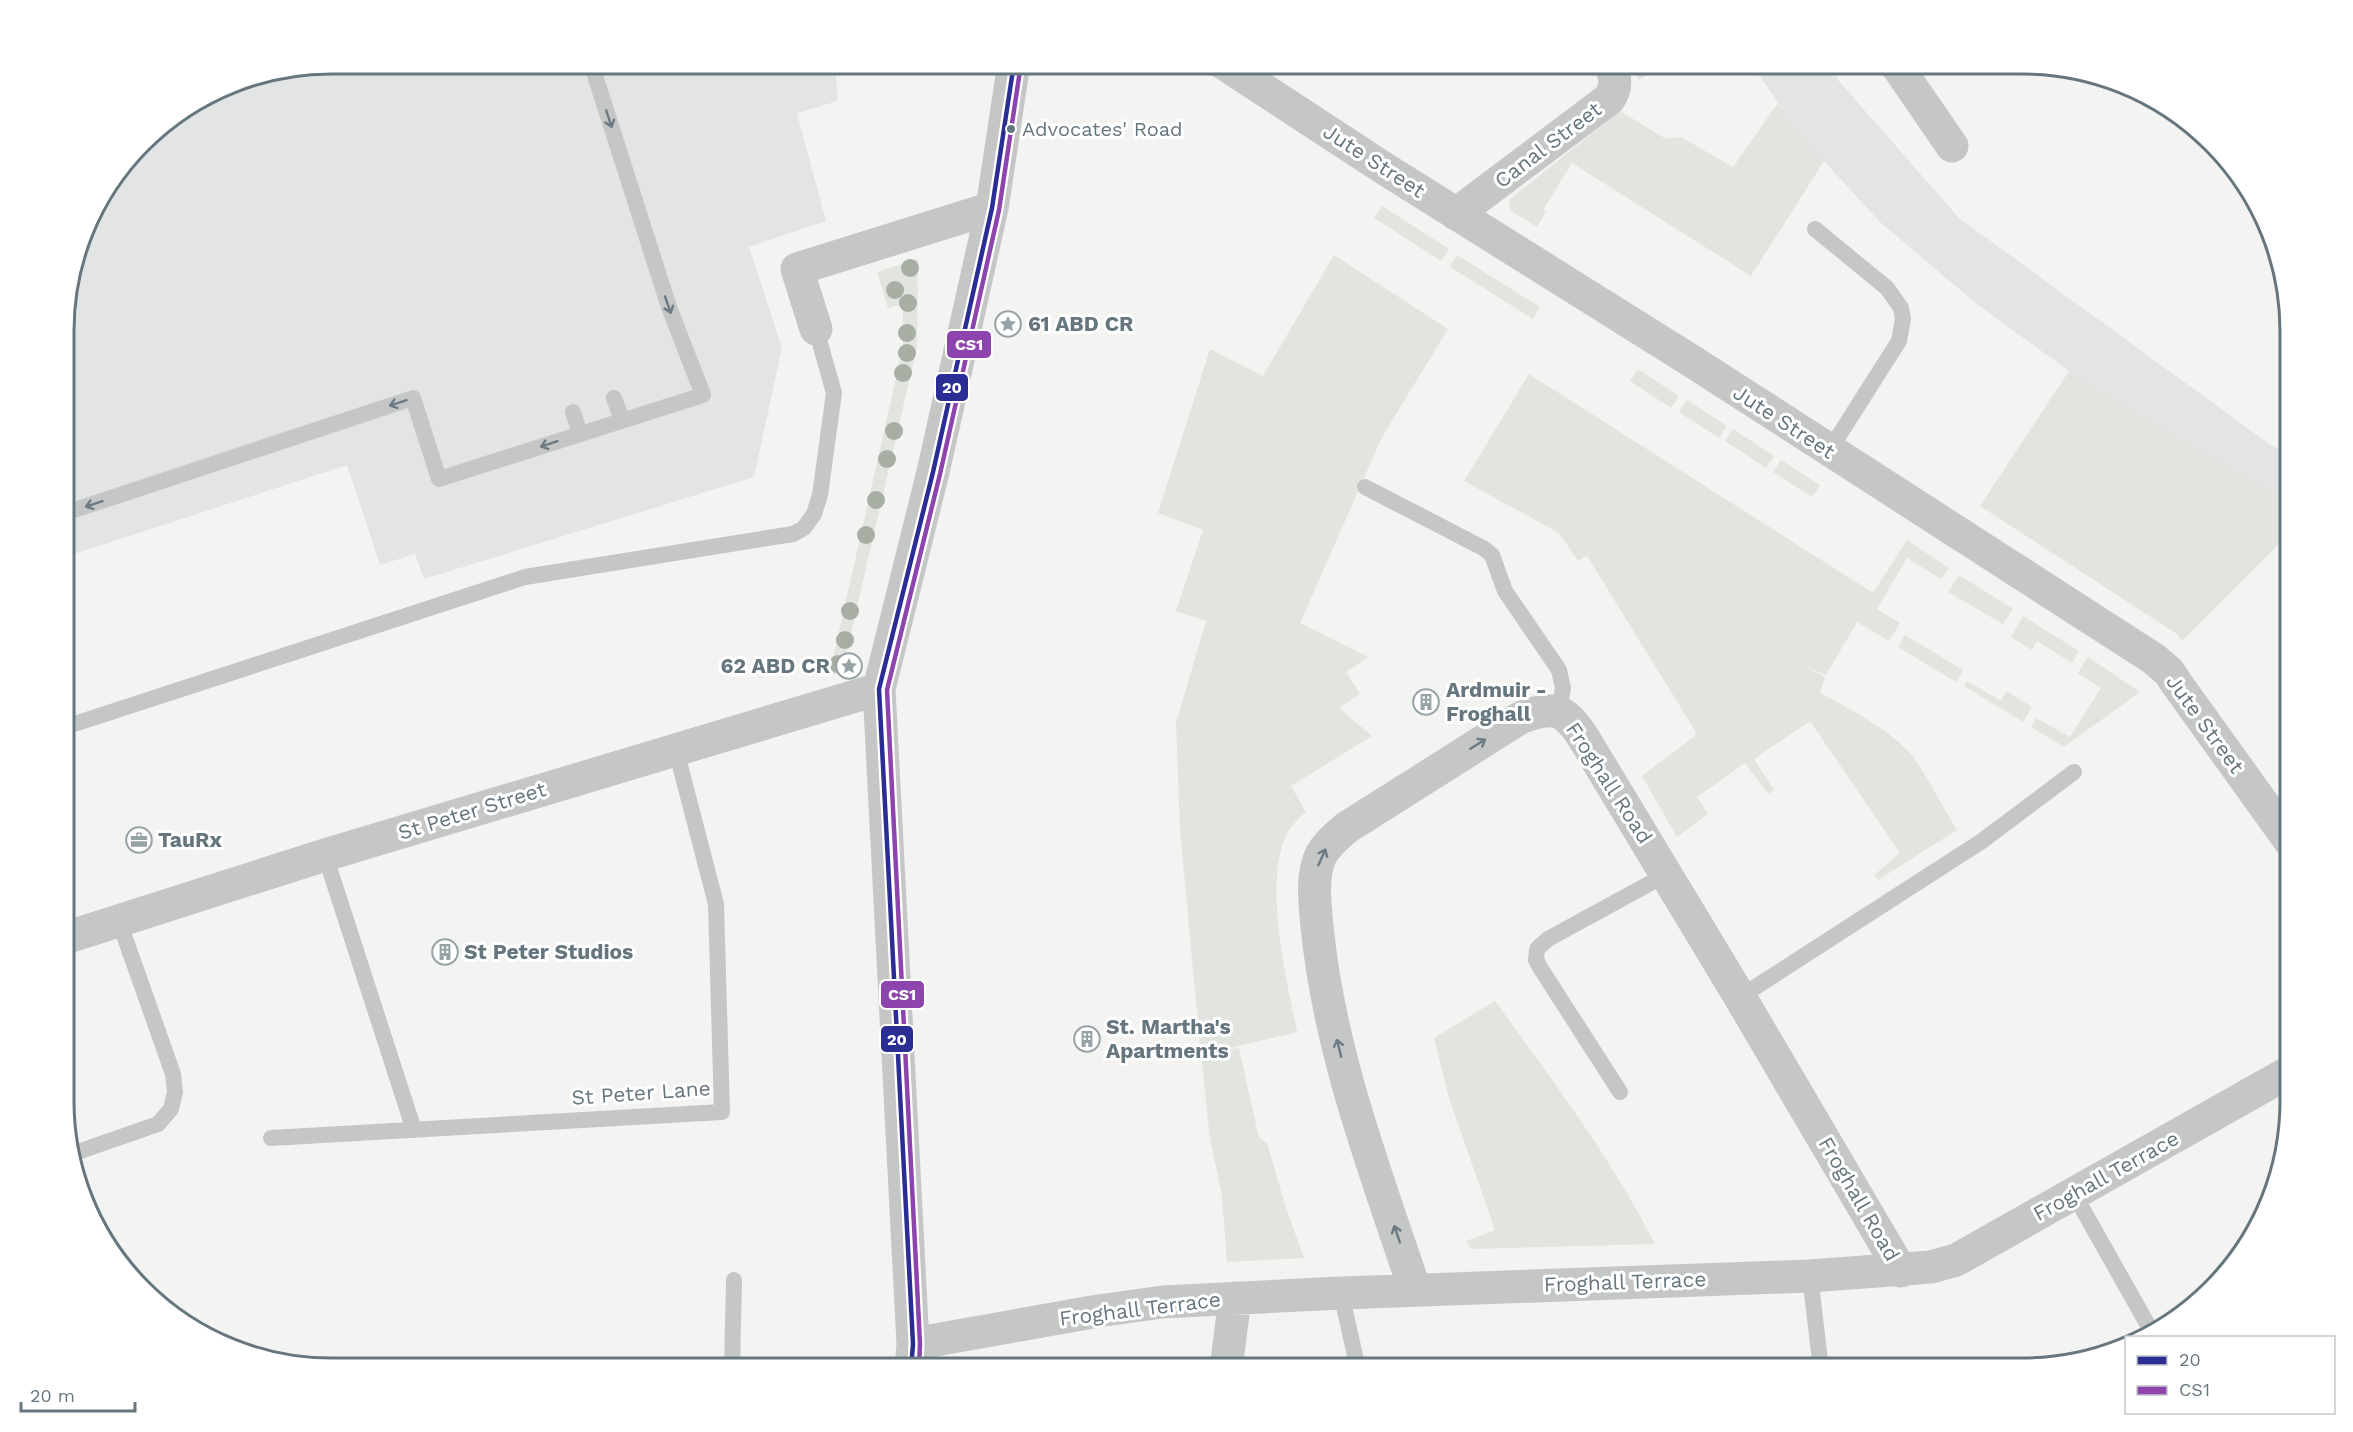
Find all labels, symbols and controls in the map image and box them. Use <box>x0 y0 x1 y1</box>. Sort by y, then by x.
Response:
street label: Canal Street <box>1489 96 1606 193</box>
one-way arrow <box>604 109 615 128</box>
place label: Advocates' Road <box>1022 117 1183 141</box>
street label: Jute Street <box>1319 119 1430 203</box>
marker: Advocates' Road <box>1005 123 1017 135</box>
one-way arrow <box>664 295 675 313</box>
place icon: 61 ABD CR <box>993 309 1023 339</box>
place label: 61 ABD CR <box>1028 311 1134 336</box>
line badge: CS1 <box>946 330 992 359</box>
text: CS1 <box>955 335 983 354</box>
line badge: 20 <box>935 373 969 402</box>
text: 20 <box>942 378 962 397</box>
street label: Jute Street <box>1729 380 1840 464</box>
one-way arrow <box>389 399 408 410</box>
one-way arrow <box>540 439 559 450</box>
one-way arrow <box>85 499 104 510</box>
place icon: 62 ABD CR <box>834 651 864 681</box>
place label: 62 ABD CR <box>721 653 831 678</box>
street label: Jute Street <box>2161 669 2250 778</box>
place label: Ardmuir - Froghall <box>1446 677 1547 726</box>
building icon: Ardmuir - Froghall <box>1411 687 1441 717</box>
street label: Froghall Road <box>1561 717 1658 848</box>
one-way arrow <box>1470 737 1487 750</box>
street label: St Peter Street <box>395 776 549 845</box>
office icon: TauRx <box>124 825 154 855</box>
place label: TauRx <box>158 827 222 852</box>
one-way arrow <box>1317 848 1329 866</box>
building icon: St Peter Studios <box>430 937 460 967</box>
place label: St Peter Studios <box>464 939 633 964</box>
line badge: CS1 <box>880 980 925 1009</box>
text: CS1 <box>888 985 916 1004</box>
place label: St. Martha's Apartments <box>1106 1014 1231 1063</box>
building icon: St. Martha's Apartments <box>1072 1024 1102 1054</box>
line badge: 20 <box>880 1025 914 1053</box>
text: 20 <box>887 1030 907 1049</box>
one-way arrow <box>1333 1039 1345 1058</box>
street label: St Peter Lane <box>570 1075 711 1110</box>
street label: Froghall Terrace <box>2029 1125 2183 1226</box>
street label: Froghall Road <box>1814 1132 1905 1265</box>
one-way arrow <box>1390 1225 1401 1244</box>
street label: Froghall Terrace <box>1543 1266 1707 1297</box>
street label: Froghall Terrace <box>1058 1286 1222 1331</box>
legend <box>2125 1336 2335 1414</box>
text: 20 <box>2179 1349 2201 1370</box>
scale bar <box>21 1375 135 1413</box>
text: CS1 <box>2179 1379 2210 1400</box>
text: 20 m <box>30 1385 75 1406</box>

